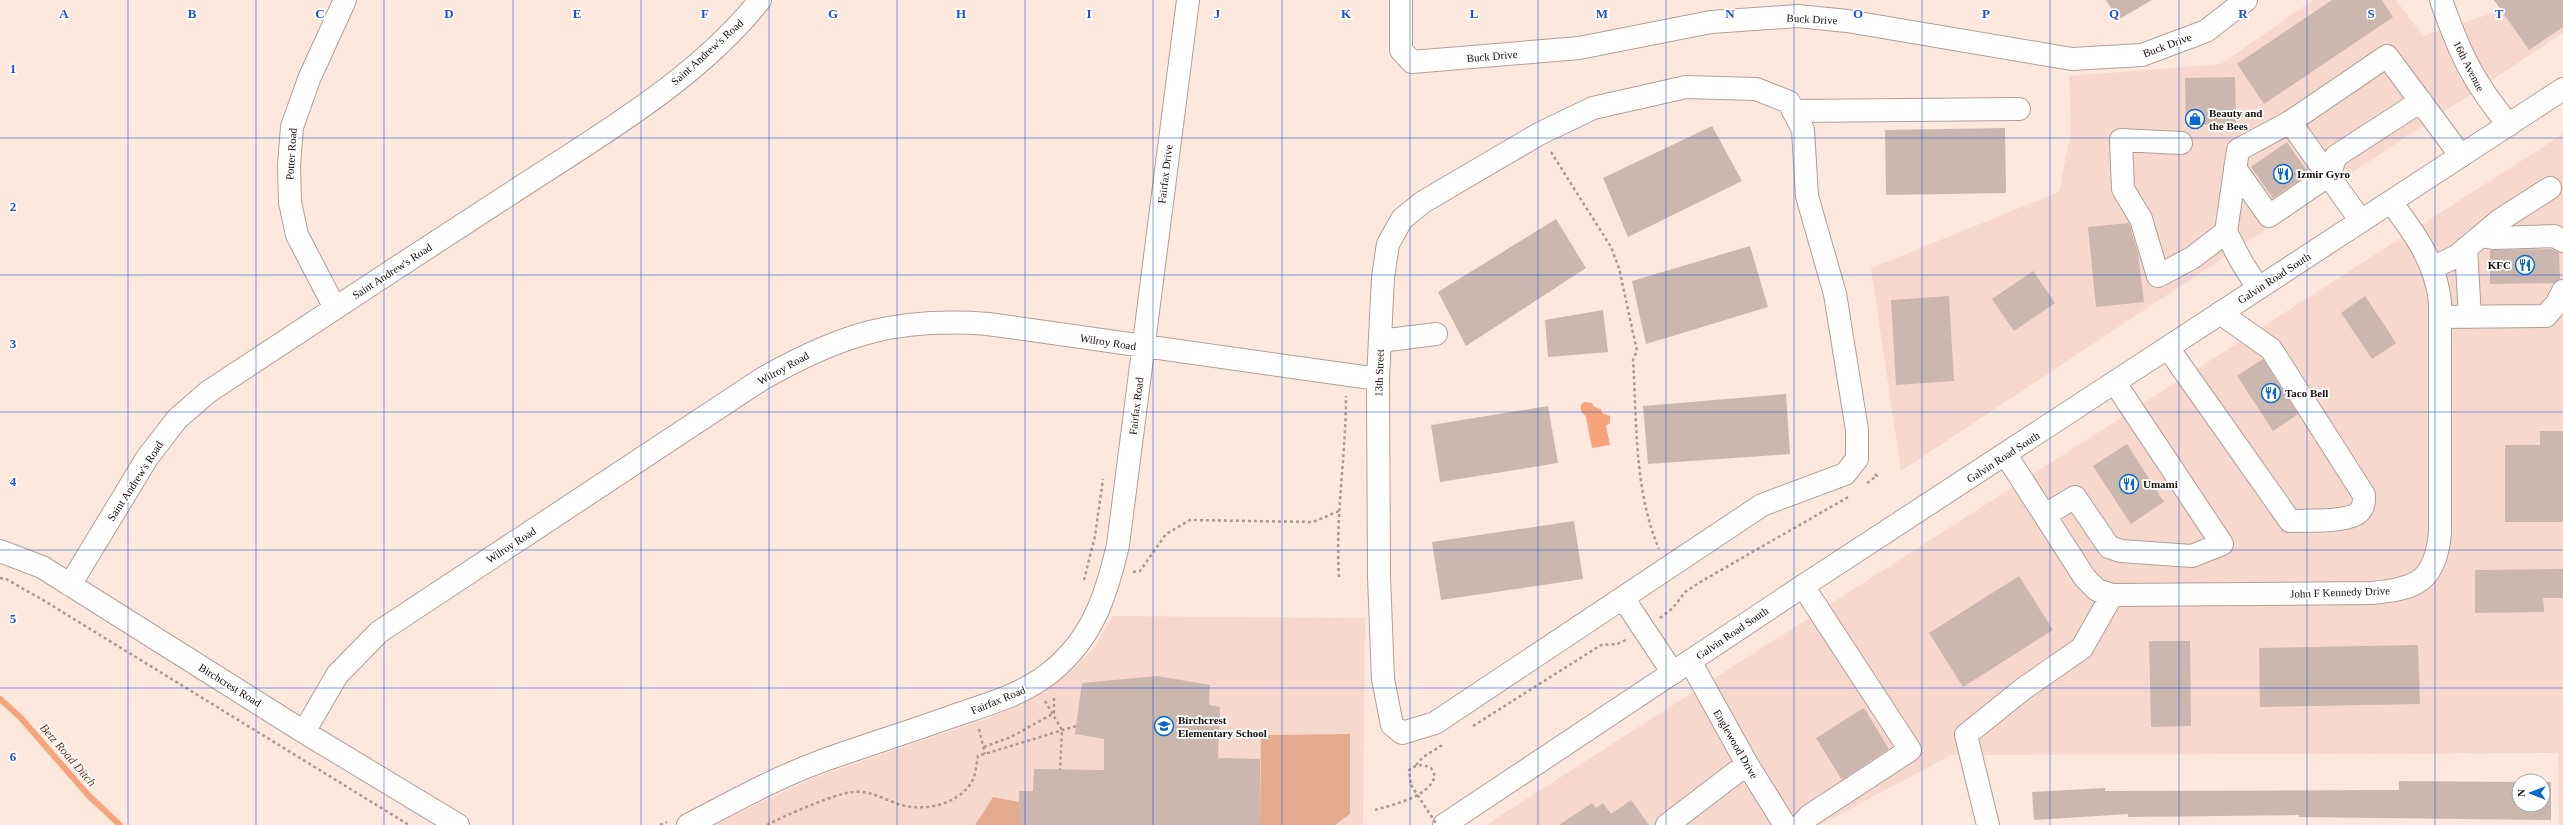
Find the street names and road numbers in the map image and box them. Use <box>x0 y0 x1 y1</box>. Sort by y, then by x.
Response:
street label: Buck Drive <box>1786 12 1838 26</box>
street label: Saint Andrew's Road <box>669 16 746 87</box>
street label: Buck Drive <box>2141 31 2193 59</box>
street label: 16th Avenue <box>2451 39 2487 93</box>
street label: Buck Drive <box>1466 48 1518 64</box>
street label: Potter Road <box>283 127 299 180</box>
street label: Fairfax Drive <box>1155 144 1175 204</box>
street label: Saint Andrew's Road <box>350 241 434 301</box>
street label: Galvin Road South <box>2235 250 2313 306</box>
street label: Wilroy Road <box>1079 332 1137 352</box>
street label: Wilroy Road <box>755 349 811 387</box>
street label: 13th Street <box>1372 349 1386 397</box>
street label: Fairfax Road <box>1127 376 1146 435</box>
street label: Galvin Road South <box>1964 429 2042 485</box>
street label: Saint Andrew's Road <box>105 439 165 523</box>
street label: Wilroy Road <box>484 524 538 565</box>
street label: John F Kennedy Drive <box>2290 584 2390 600</box>
street label: Galvin Road South <box>1694 604 1771 662</box>
street label: Birchcrest Road <box>197 661 264 709</box>
street label: Fairfax Road <box>969 683 1027 716</box>
street label: Englewood Drive <box>1711 707 1761 781</box>

